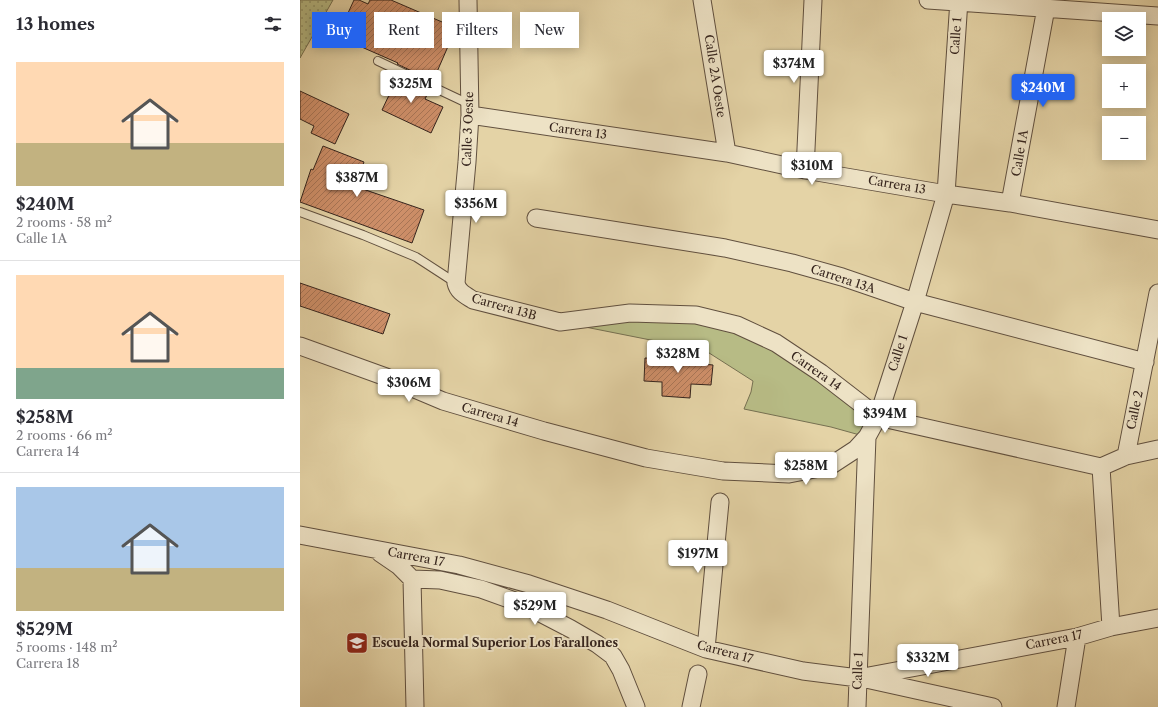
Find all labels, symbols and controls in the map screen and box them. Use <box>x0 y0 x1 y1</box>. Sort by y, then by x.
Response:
chip: Buy <box>312 12 366 48</box>
chip: Rent <box>374 12 434 48</box>
chip: Filters <box>442 12 512 48</box>
chip: New <box>520 12 579 48</box>
map controls <box>1102 12 1146 160</box>
button: layers <box>1102 12 1146 56</box>
icon: filters <box>262 13 284 35</box>
text: 13 homes <box>16 14 95 34</box>
street label: Calle 1 <box>947 17 964 55</box>
street label: Calle 2A Oeste <box>702 33 730 119</box>
pin: $374M <box>766 50 822 84</box>
text: $374M <box>773 55 815 71</box>
button: + <box>1102 64 1146 108</box>
pin: $325M <box>383 70 439 104</box>
pin: $240M <box>1015 74 1071 108</box>
text: $325M <box>389 75 433 91</box>
text: $240M <box>1021 79 1065 95</box>
icon: home <box>114 88 186 160</box>
street label: Calle 3 Oeste <box>459 91 476 167</box>
button: − <box>1102 116 1146 160</box>
street label: Carrera 13 <box>548 119 608 142</box>
street label: Calle 1A <box>1008 127 1031 177</box>
pin: $310M <box>784 152 840 186</box>
text: $310M <box>791 157 833 173</box>
pin: $387M <box>329 164 385 198</box>
text: $387M <box>335 169 379 185</box>
street label: Carrera 13 <box>867 172 927 197</box>
pin: $356M <box>448 190 504 224</box>
text: $240M <box>16 194 75 214</box>
text: $356M <box>454 195 498 211</box>
text: 2 rooms · 58 m² <box>16 214 112 230</box>
text: Calle 1A <box>16 230 67 246</box>
street label: Carrera 13A <box>809 261 878 296</box>
street label: Carrera 13B <box>470 290 538 323</box>
icon: home <box>114 301 186 373</box>
street label: Calle 1 <box>885 333 910 373</box>
pin: $328M <box>650 340 706 374</box>
text: $328M <box>656 345 700 361</box>
street label: Carrera 14 <box>788 348 845 394</box>
pin: $306M <box>381 369 437 403</box>
text: $306M <box>387 374 431 390</box>
street label: Calle 2 <box>1123 389 1146 431</box>
street label: Carrera 14 <box>460 399 520 430</box>
pin: $394M <box>857 400 913 434</box>
text: $394M <box>863 405 907 421</box>
text: $258M <box>16 407 73 427</box>
text: 2 rooms · 66 m² <box>16 427 113 443</box>
text: Carrera 14 <box>16 443 80 459</box>
pin: $258M <box>778 452 834 486</box>
text: $258M <box>784 457 828 473</box>
icon: home <box>114 513 186 585</box>
pin: $197M <box>670 540 726 574</box>
street label: Carrera 17 <box>386 544 446 569</box>
text: $197M <box>677 545 719 561</box>
pin: $529M <box>507 592 563 626</box>
text: $529M <box>513 597 557 613</box>
text: $529M <box>16 619 73 639</box>
street label: Carrera 17 <box>1024 627 1084 652</box>
school or university icon: Escuela Normal Superior Los Farallones <box>344 630 370 656</box>
place label: Escuela Normal Superior Los Farallones <box>372 635 618 650</box>
street label: Carrera 17 <box>695 637 755 666</box>
text: 5 rooms · 148 m² <box>16 639 118 655</box>
pin: $332M <box>900 644 956 678</box>
text: $332M <box>906 649 950 665</box>
street label: Calle 1 <box>849 652 866 690</box>
text: Carrera 18 <box>16 655 80 671</box>

